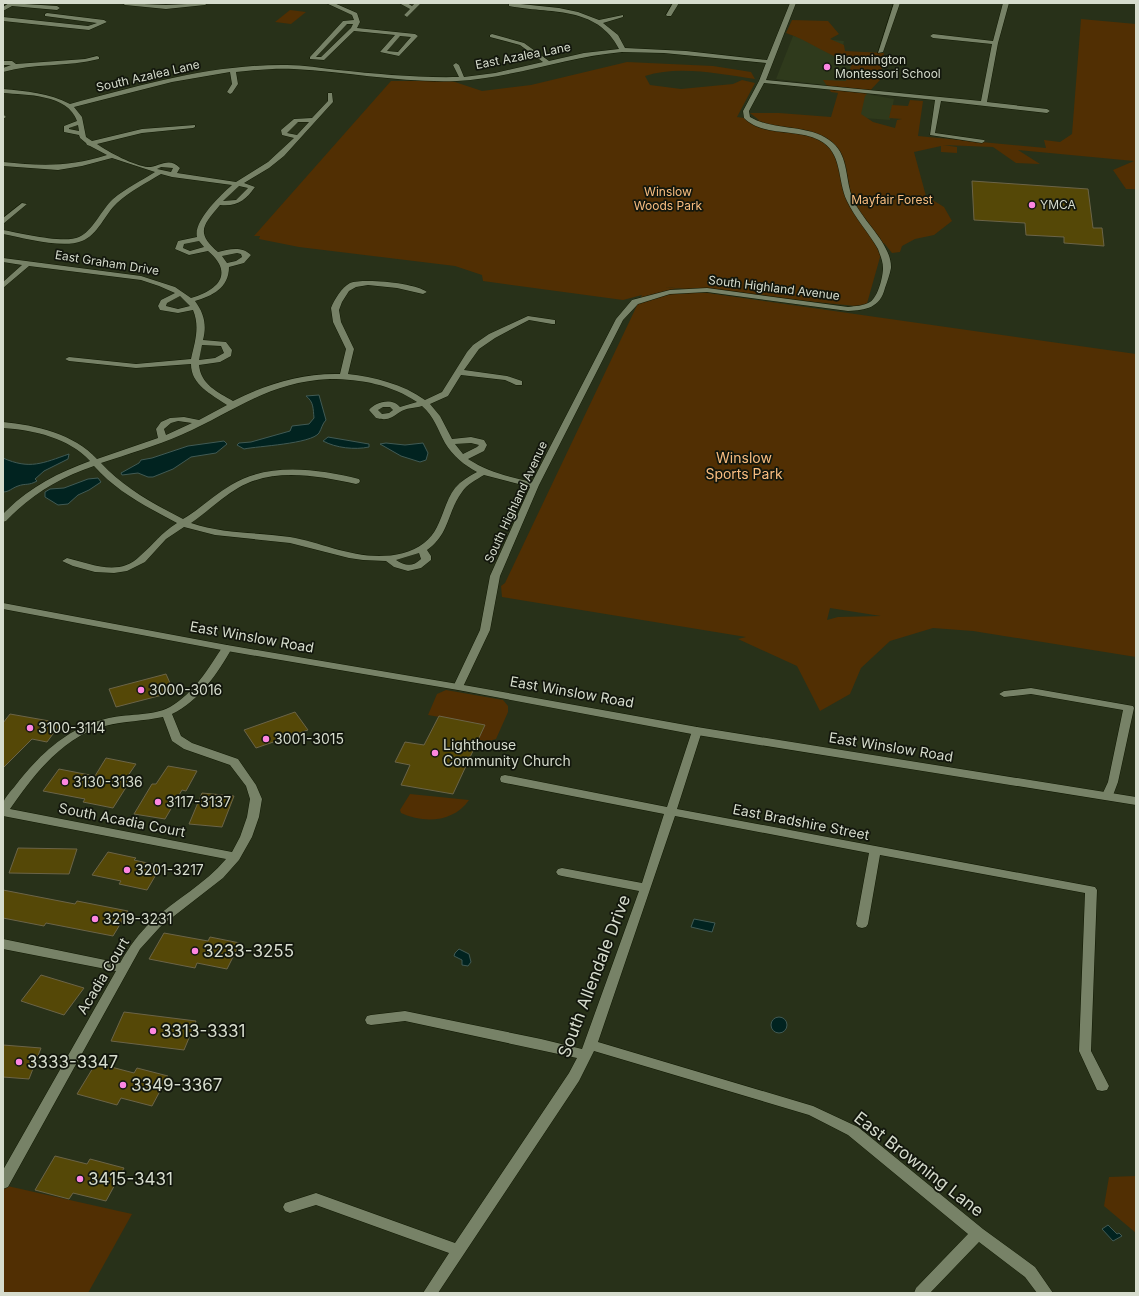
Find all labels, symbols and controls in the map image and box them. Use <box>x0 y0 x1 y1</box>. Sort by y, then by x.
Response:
street label: East Azalea Lane <box>474 39 572 72</box>
place label: Bloomington Montessori School <box>835 52 941 81</box>
street label: South Azalea Lane <box>95 56 201 95</box>
marker: Bloomington Montessori School <box>822 62 832 72</box>
park label: Winslow Woods Park <box>634 184 703 213</box>
park label: Mayfair Forest <box>851 192 933 207</box>
place label: YMCA <box>1040 197 1076 212</box>
marker: YMCA <box>1027 200 1037 210</box>
street label: East Graham Drive <box>54 247 160 278</box>
street label: South Highland Avenue <box>707 272 841 303</box>
street label: South Highland Avenue <box>481 439 550 565</box>
park label: Winslow Sports Park <box>705 449 783 482</box>
street label: East Winslow Road <box>189 617 315 656</box>
street label: East Winslow Road <box>509 672 635 711</box>
place label: 3000-3016 <box>149 681 222 698</box>
marker: 3000-3016 <box>136 685 146 695</box>
place label: 3100-3114 <box>38 719 105 736</box>
marker: 3100-3114 <box>25 723 35 733</box>
street label: East Winslow Road <box>828 728 955 765</box>
place label: 3001-3015 <box>274 730 344 747</box>
marker: 3001-3015 <box>261 734 271 744</box>
place label: Lighthouse Community Church <box>443 736 571 769</box>
marker: Lighthouse Community Church <box>430 748 440 758</box>
place label: 3130-3136 <box>73 773 143 790</box>
marker: 3130-3136 <box>60 777 70 787</box>
place label: 3117-3137 <box>166 793 231 810</box>
marker: 3117-3137 <box>153 797 163 807</box>
street label: South Acadia Court <box>57 799 187 840</box>
street label: East Bradshire Street <box>731 800 871 843</box>
place label: 3201-3217 <box>135 861 204 878</box>
marker: 3201-3217 <box>122 865 132 875</box>
street label: South Allendale Drive <box>554 892 634 1060</box>
place label: 3219-3231 <box>103 910 172 927</box>
marker: 3219-3231 <box>90 914 100 924</box>
street label: Acadia Court <box>73 934 132 1017</box>
place label: 3233-3255 <box>203 941 294 961</box>
marker: 3233-3255 <box>190 946 200 956</box>
place label: 3313-3331 <box>161 1021 245 1041</box>
marker: 3313-3331 <box>148 1026 158 1036</box>
place label: 3333-3347 <box>27 1052 118 1072</box>
marker: 3333-3347 <box>14 1057 24 1067</box>
place label: 3349-3367 <box>131 1075 222 1095</box>
marker: 3349-3367 <box>118 1080 128 1090</box>
street label: East Browning Lane <box>850 1107 988 1221</box>
place label: 3415-3431 <box>88 1169 173 1189</box>
marker: 3415-3431 <box>75 1174 85 1184</box>

